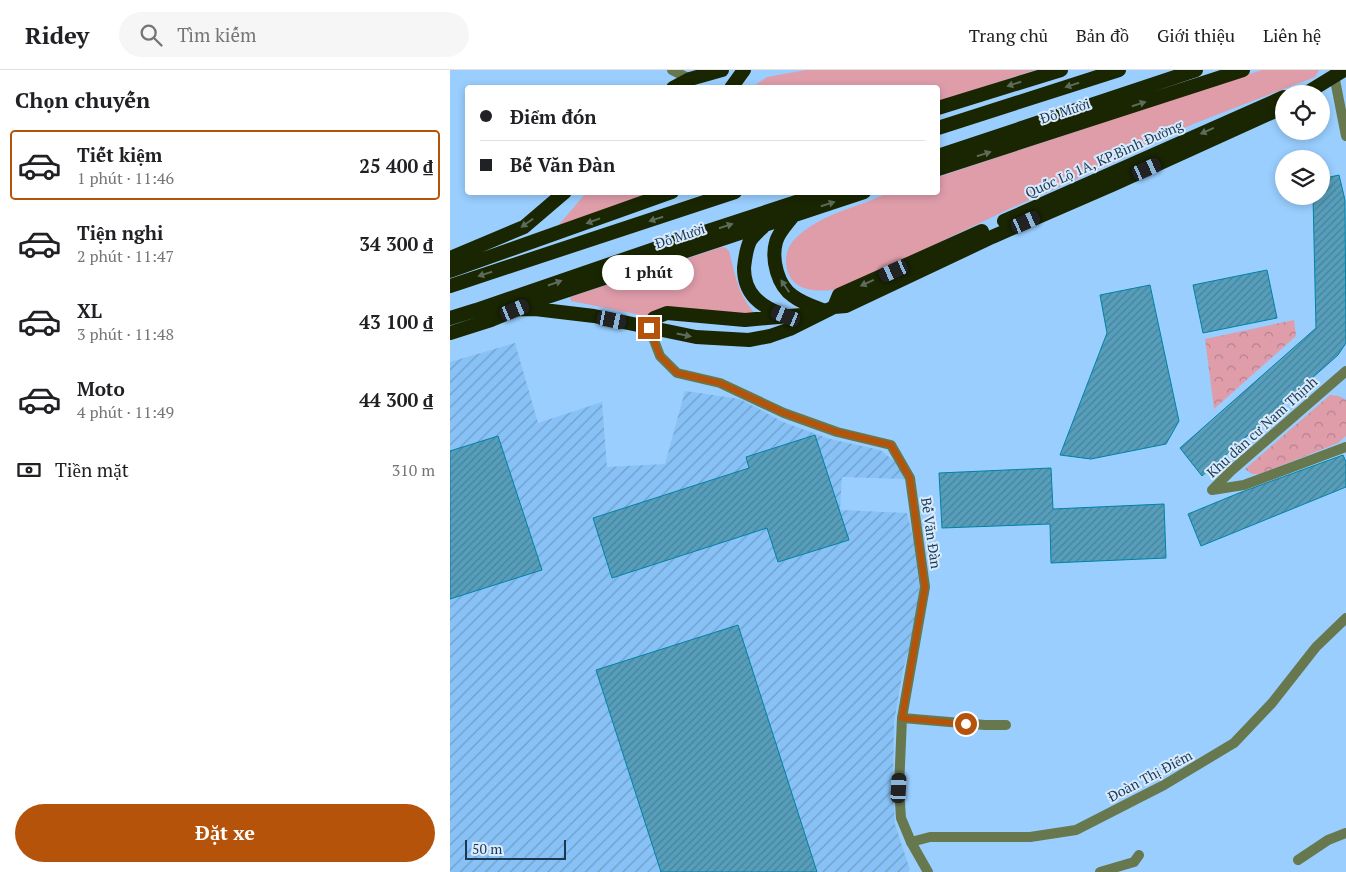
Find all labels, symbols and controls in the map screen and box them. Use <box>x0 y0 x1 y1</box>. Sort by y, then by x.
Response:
search box <box>119 12 469 57</box>
text: Ridey <box>25 19 89 51</box>
icon: search <box>137 21 165 49</box>
text: Tìm kiếm <box>177 22 256 47</box>
text: Trang chủ <box>969 23 1048 47</box>
text: Bản đồ <box>1076 23 1129 47</box>
text: Giới thiệu <box>1157 23 1235 47</box>
text: Liên hệ <box>1263 23 1321 47</box>
one-way arrow <box>1007 81 1022 89</box>
one-way arrow <box>1065 81 1080 89</box>
text: Chọn chuyến <box>15 85 150 114</box>
map controls <box>1275 85 1330 205</box>
button: locate <box>1275 85 1330 140</box>
street label: Đỗ Mười <box>1037 94 1092 128</box>
one-way arrow <box>1131 100 1146 107</box>
text: Điểm đón <box>510 104 596 129</box>
street label: Quốc Lộ 1A, KP.Bình Đường <box>1022 115 1186 202</box>
one-way arrow <box>1200 127 1214 135</box>
text: Tiết kiệm <box>77 142 162 167</box>
icon: car <box>17 143 62 188</box>
one-way arrow <box>977 149 992 157</box>
button: layers <box>1275 150 1330 205</box>
text: Bế Văn Đàn <box>510 152 615 177</box>
text: 25 400 ₫ <box>359 153 433 178</box>
car <box>1130 156 1163 182</box>
text: 1 phút · 11:46 <box>77 167 174 189</box>
one-way arrow <box>821 200 836 207</box>
car <box>1009 209 1042 235</box>
one-way arrow <box>648 215 663 223</box>
one-way arrow <box>585 217 600 225</box>
one-way arrow <box>520 218 534 228</box>
street label: Đỗ Mười <box>652 219 707 253</box>
text: Tiện nghi <box>77 220 163 245</box>
icon: car <box>17 221 62 266</box>
one-way arrow <box>718 221 733 229</box>
text: 34 300 ₫ <box>359 231 433 256</box>
text: 2 phút · 11:47 <box>77 245 174 267</box>
callout: 1 phút <box>603 256 695 290</box>
car <box>877 258 910 284</box>
text: 1 phút <box>623 261 673 283</box>
one-way arrow <box>477 271 492 279</box>
one-way arrow <box>548 279 563 287</box>
one-way arrow <box>780 279 790 293</box>
one-way arrow <box>860 279 874 287</box>
car <box>498 297 531 323</box>
text: XL <box>77 298 102 323</box>
icon: car <box>17 299 62 344</box>
car <box>769 303 802 329</box>
text: 43 100 ₫ <box>359 309 433 334</box>
car <box>595 310 628 330</box>
route end <box>638 317 660 339</box>
text: 3 phút · 11:48 <box>77 323 174 345</box>
one-way arrow <box>676 331 692 339</box>
street label: Khu dân cư Nam Thịnh <box>1202 372 1321 481</box>
text: Moto <box>77 376 125 401</box>
icon: car <box>17 377 62 422</box>
text: 44 300 ₫ <box>359 387 433 412</box>
text: 4 phút · 11:49 <box>77 401 174 423</box>
icon: cash <box>15 456 43 484</box>
text: Tiền mặt <box>55 457 129 482</box>
text: 310 m <box>392 459 435 481</box>
street label: Bế Văn Đàn <box>917 496 946 570</box>
route start <box>955 713 977 735</box>
street label: Đoàn Thị Điểm <box>1104 745 1195 806</box>
car <box>890 773 907 803</box>
button: Đặt xe <box>15 804 435 862</box>
scale bar <box>465 837 566 860</box>
text: 50 m <box>472 839 502 858</box>

